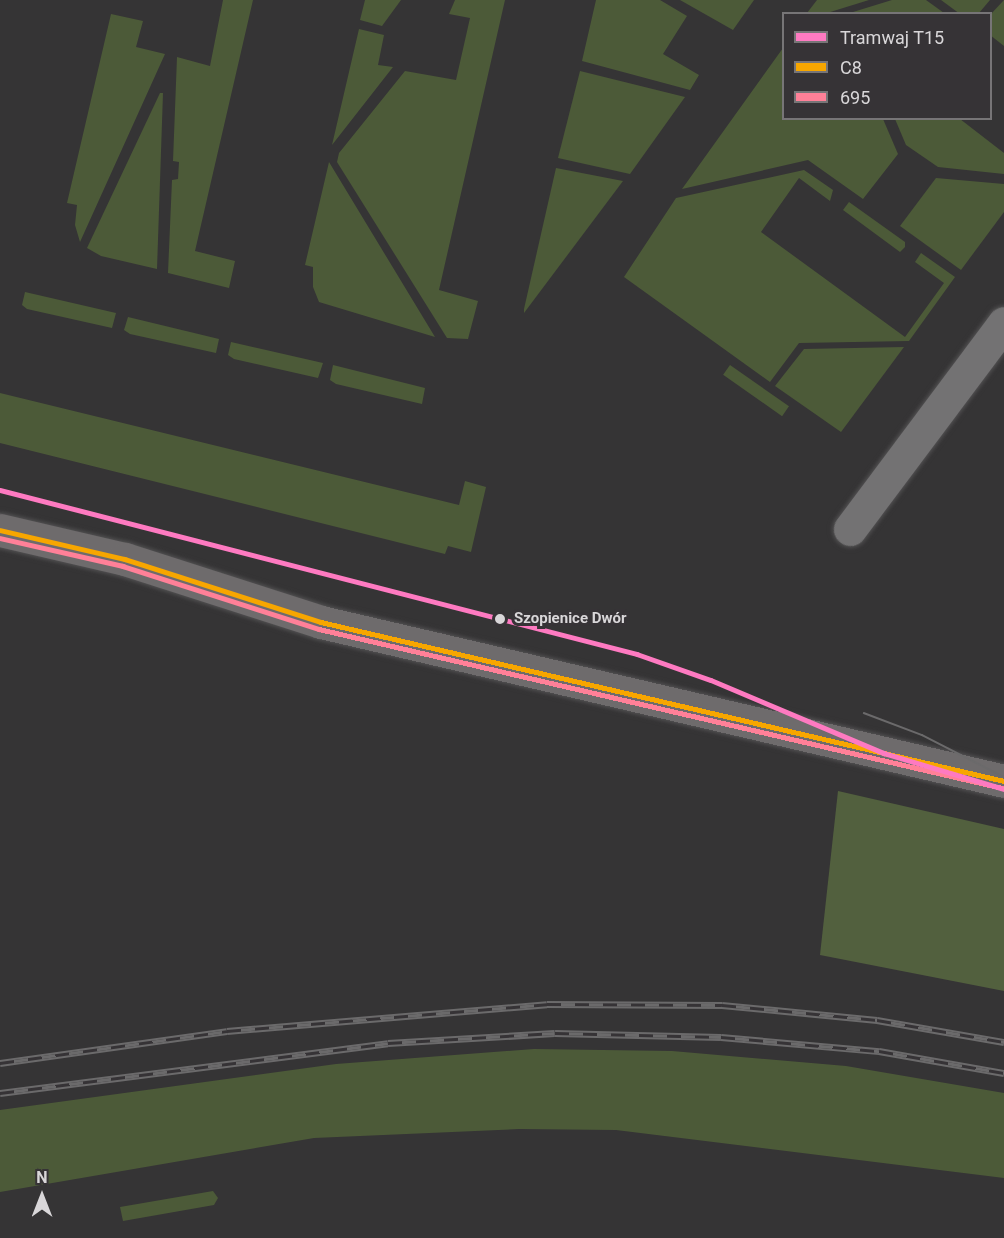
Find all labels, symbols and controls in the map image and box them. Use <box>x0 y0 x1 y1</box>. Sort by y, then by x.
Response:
legend <box>782 12 992 120</box>
text: Tramwaj T15 <box>840 27 944 48</box>
text: C8 <box>840 57 862 78</box>
text: 695 <box>840 87 870 108</box>
marker: Szopienice Dwór <box>491 610 509 628</box>
place label: Szopienice Dwór <box>514 610 626 628</box>
north arrow <box>12 1166 72 1226</box>
text: N <box>36 1168 48 1187</box>

